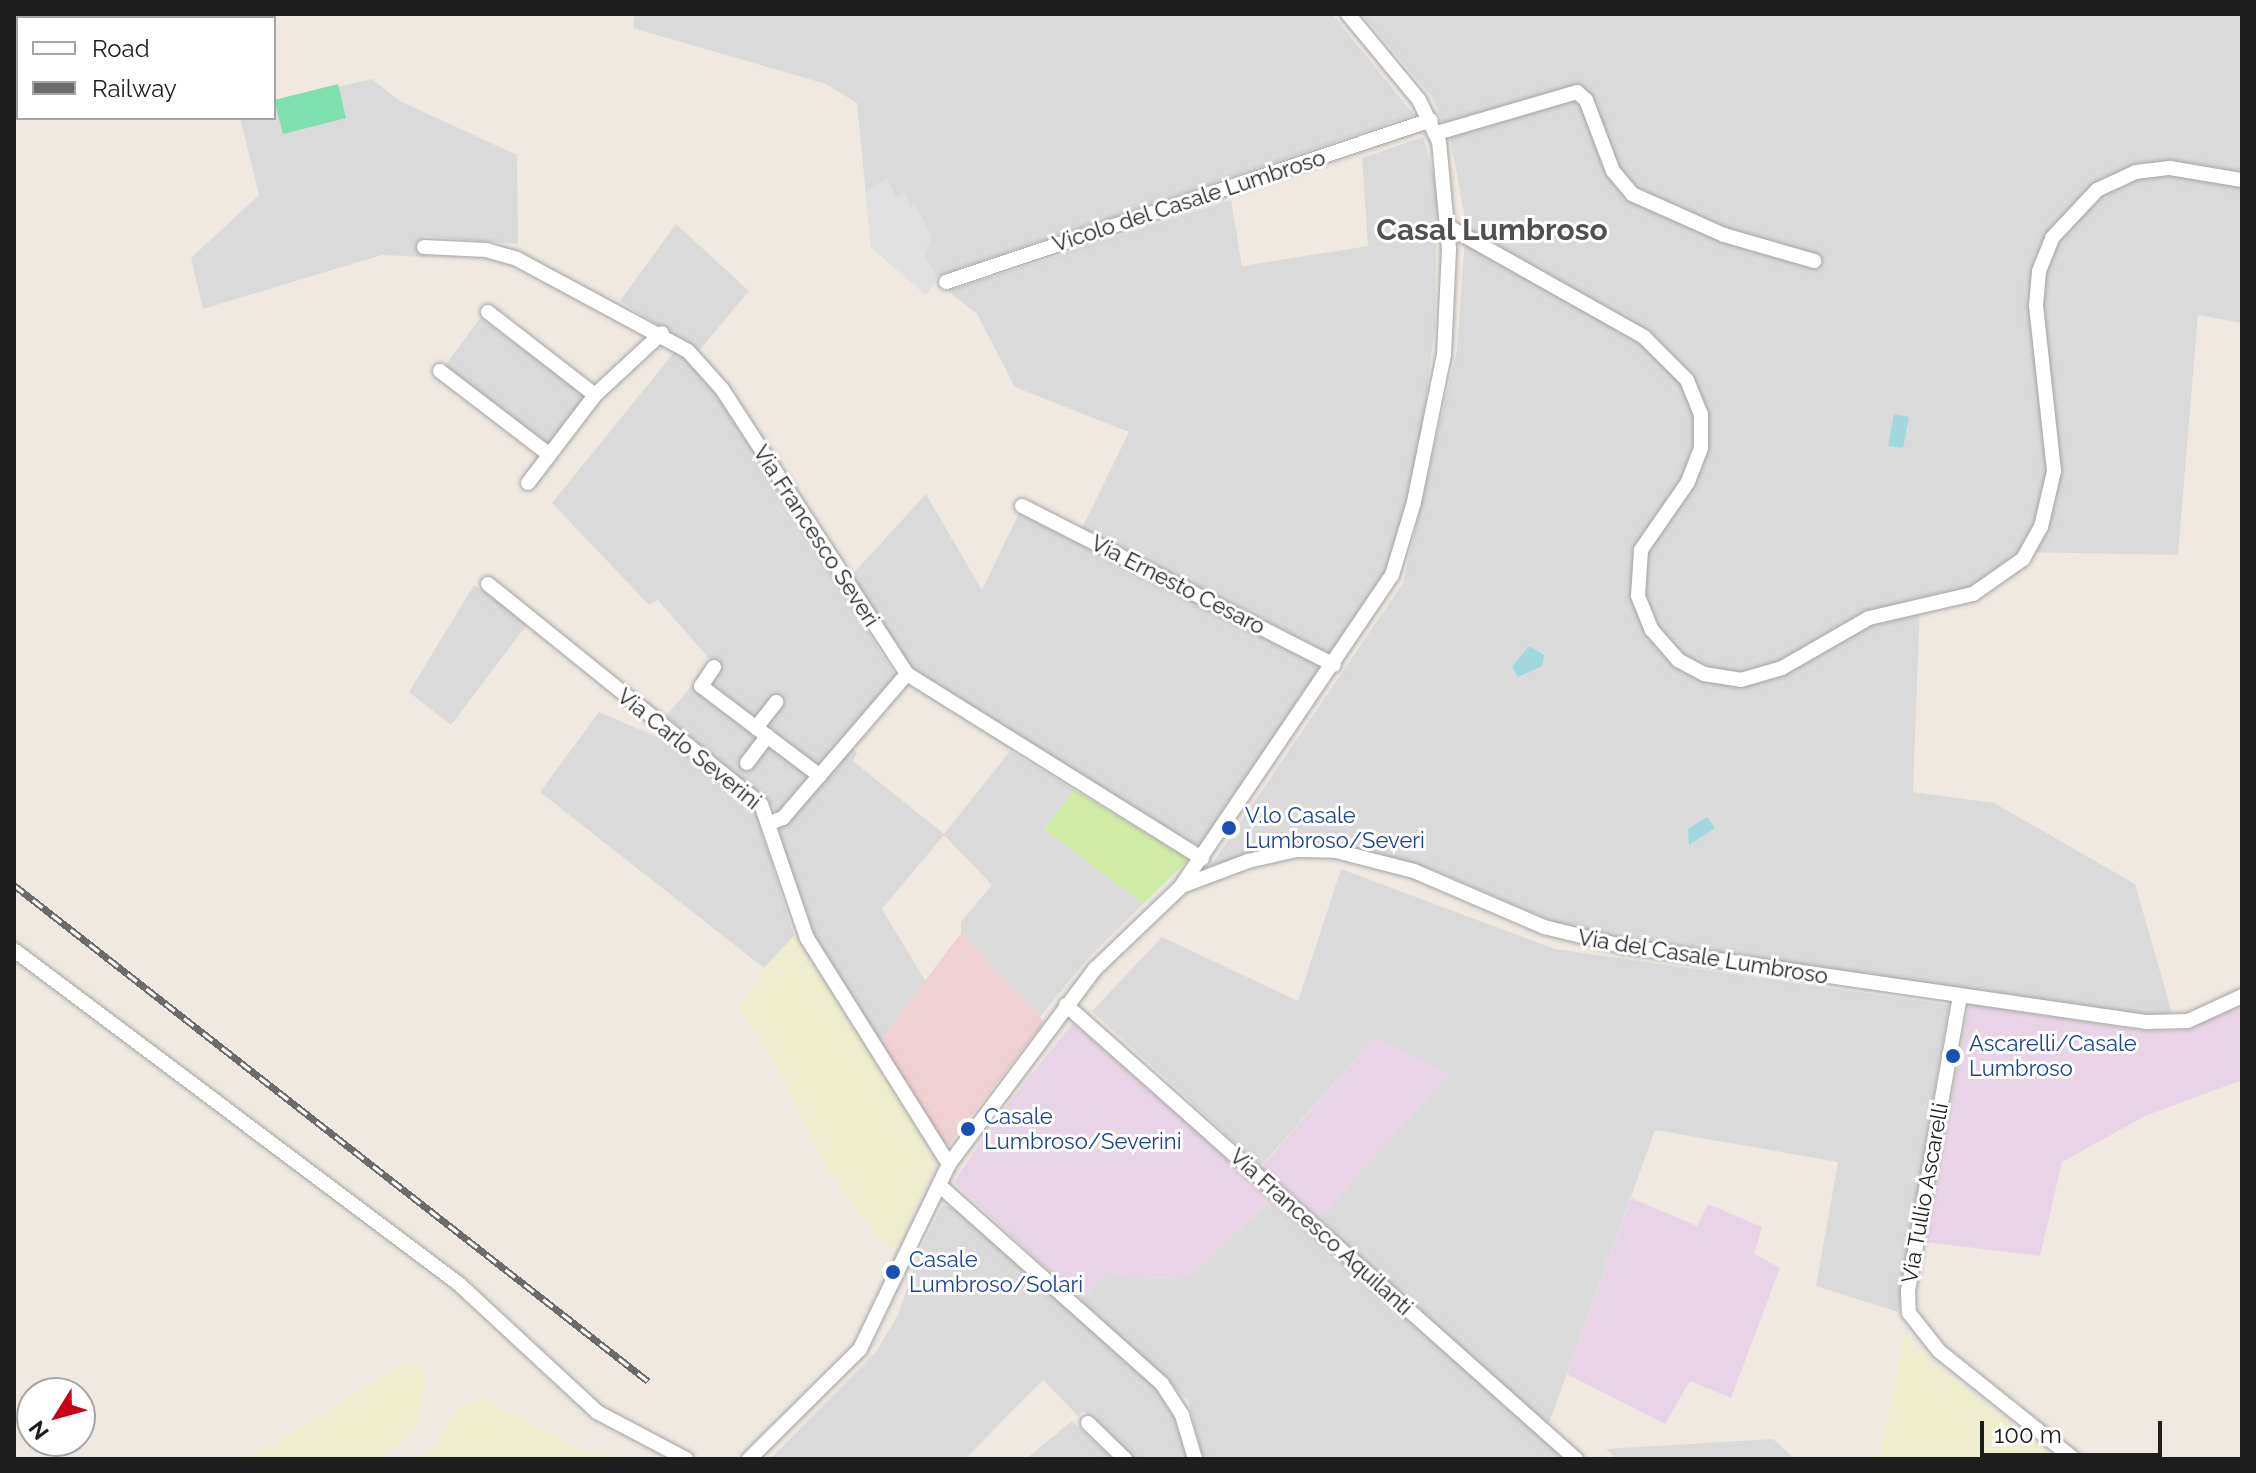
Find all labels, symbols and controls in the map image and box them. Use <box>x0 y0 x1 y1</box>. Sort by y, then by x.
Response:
legend <box>16 16 276 120</box>
text: Road <box>92 34 150 63</box>
text: Railway <box>92 74 177 103</box>
street label: Vicolo del Casale Lumbroso <box>1049 144 1329 258</box>
district label: Casal Lumbroso <box>1376 212 1608 248</box>
street label: Via Francesco Severi <box>748 440 884 632</box>
street label: Via Ernesto Cesaro <box>1087 530 1269 640</box>
street label: Via Carlo Severini <box>612 683 766 815</box>
place label: V.lo Casale Lumbroso/Severi <box>1245 802 1425 854</box>
marker: V.lo Casale Lumbroso/Severi <box>1220 819 1238 837</box>
street label: Via del Casale Lumbroso <box>1576 924 1830 990</box>
place label: Ascarelli/Casale Lumbroso <box>1969 1030 2137 1082</box>
marker: Ascarelli/Casale Lumbroso <box>1944 1047 1962 1065</box>
street label: Via Tullio Ascarelli <box>1896 1100 1954 1286</box>
place label: Casale Lumbroso/Severini <box>984 1103 1181 1154</box>
marker: Casale Lumbroso/Severini <box>959 1120 977 1138</box>
street label: Via Francesco Aquilanti <box>1224 1143 1418 1321</box>
place label: Casale Lumbroso/Solari <box>909 1246 1083 1298</box>
marker: Casale Lumbroso/Solari <box>884 1263 902 1281</box>
north arrow <box>16 1377 96 1457</box>
scale bar <box>1984 1405 2166 1455</box>
text: N <box>23 1416 54 1445</box>
text: 100 m <box>1994 1420 2062 1449</box>

